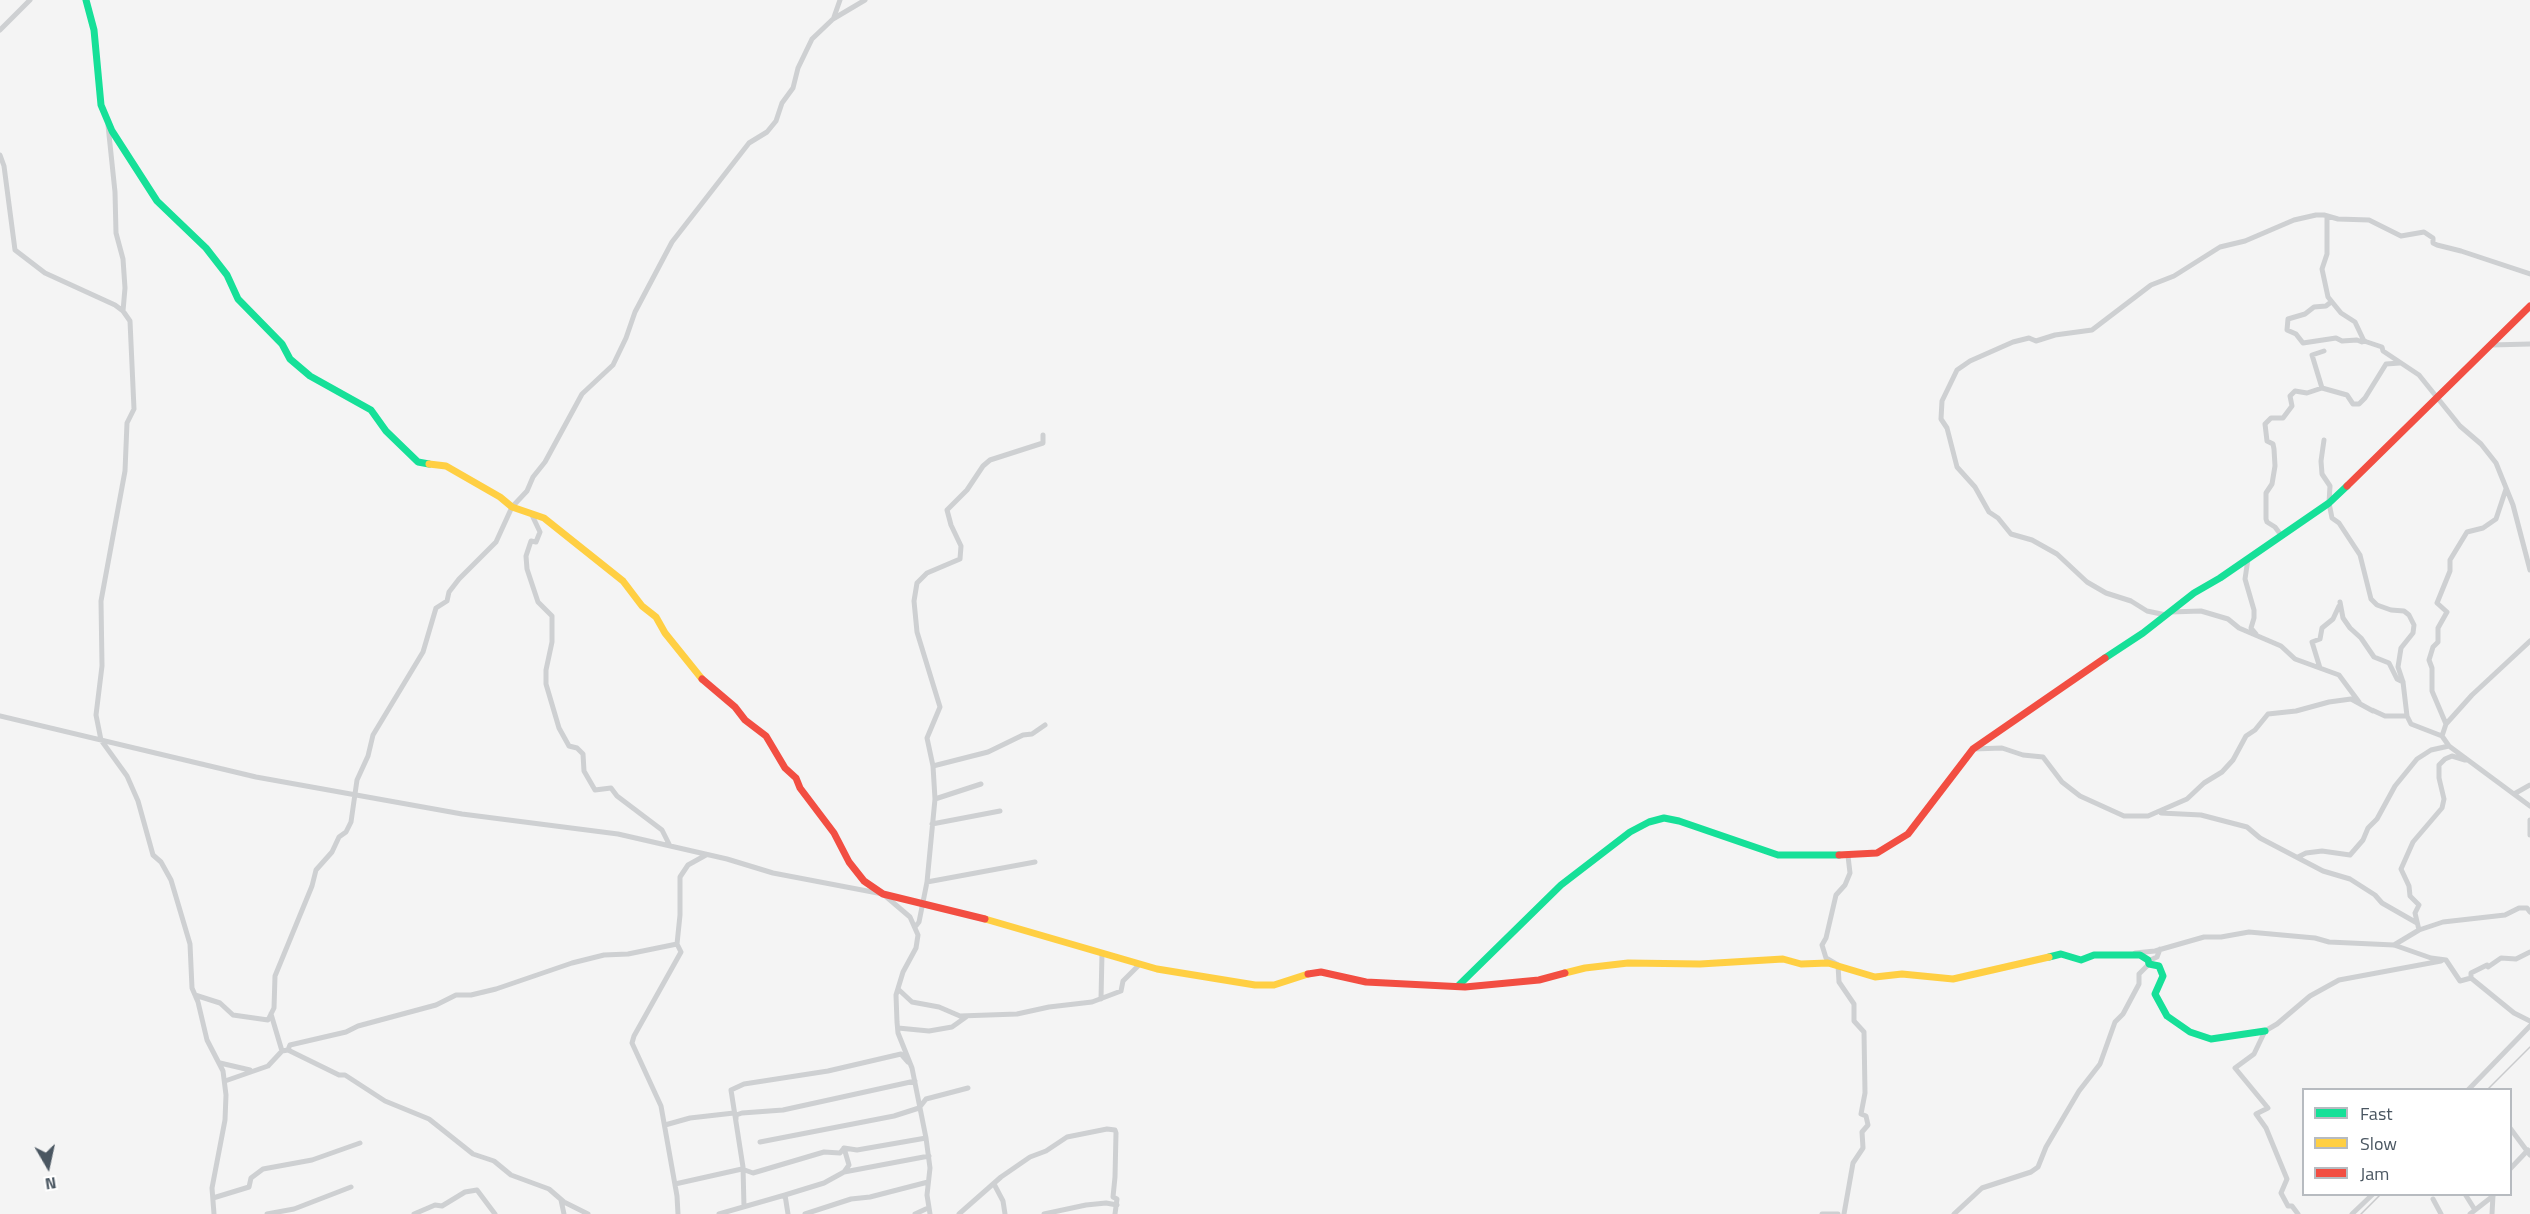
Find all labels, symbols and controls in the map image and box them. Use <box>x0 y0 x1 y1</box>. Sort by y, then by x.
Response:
legend <box>2302 1088 2512 1196</box>
text: Fast <box>2360 1100 2393 1127</box>
text: Slow <box>2360 1130 2397 1157</box>
north arrow <box>18 1136 78 1196</box>
text: Jam <box>2360 1160 2389 1187</box>
text: N <box>43 1171 58 1196</box>

